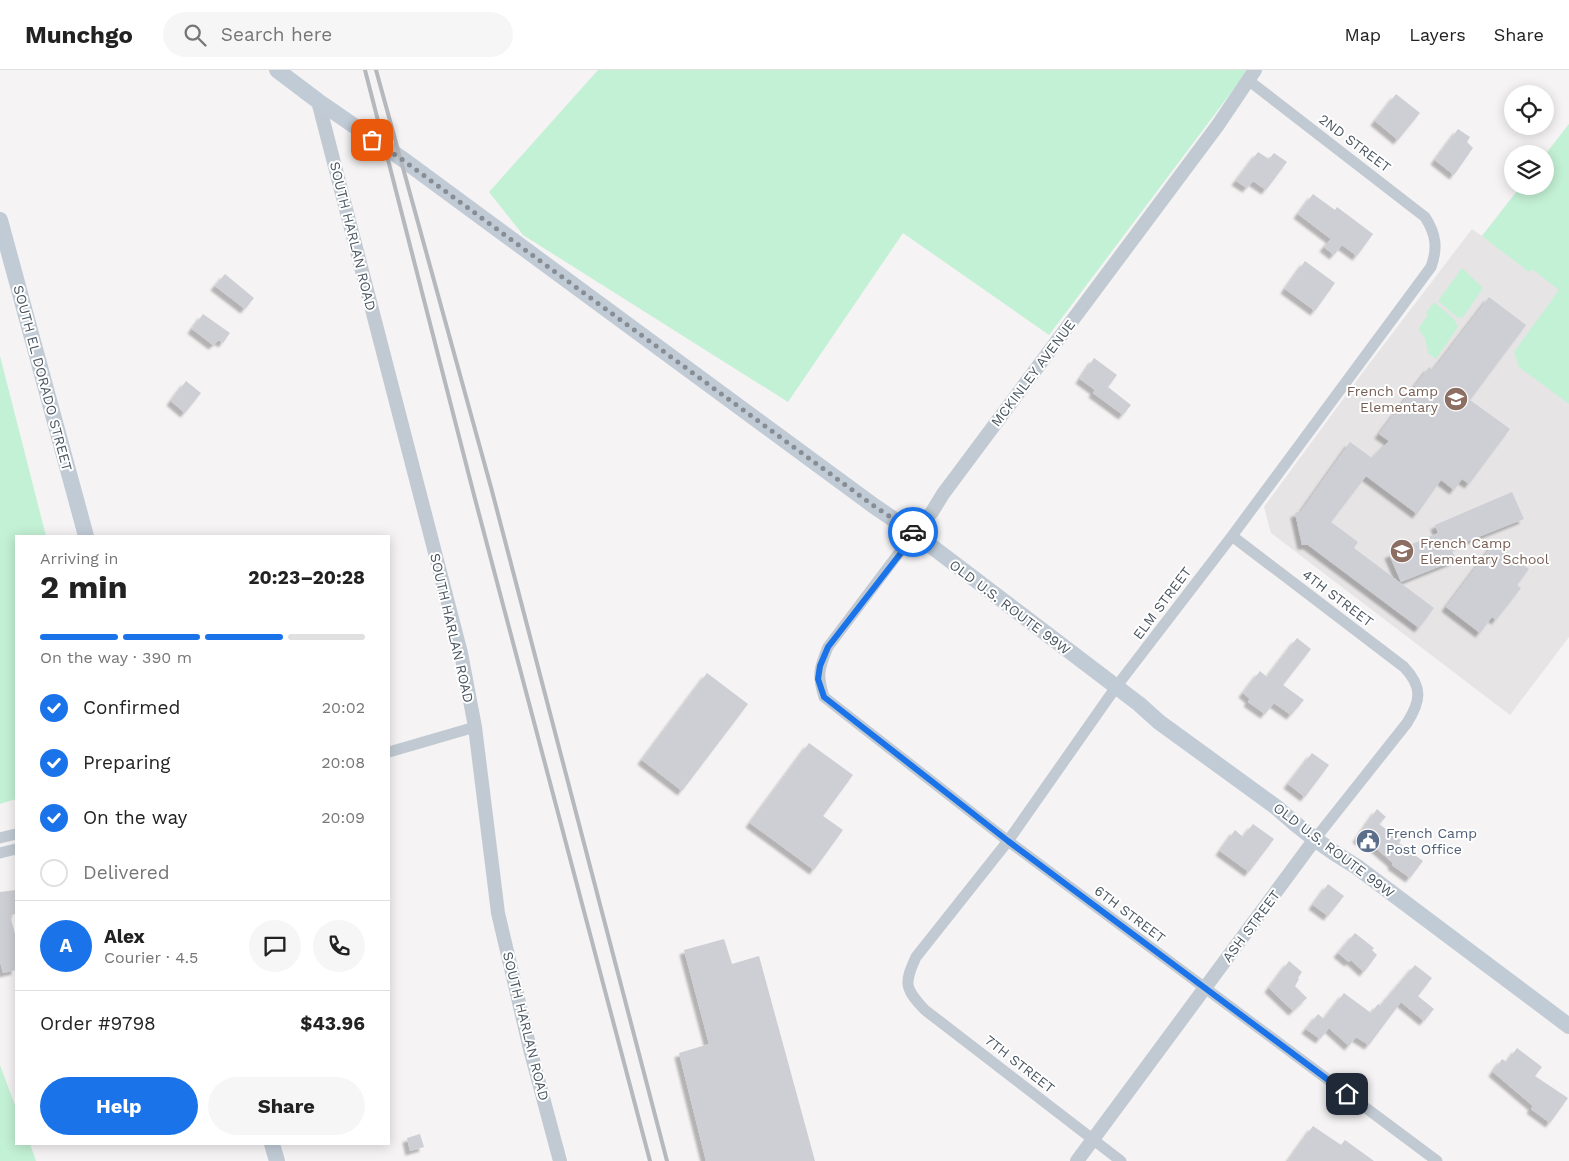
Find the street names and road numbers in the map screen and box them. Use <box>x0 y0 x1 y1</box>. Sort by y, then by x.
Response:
street label: 2ND STREET <box>1316 111 1395 176</box>
street label: SOUTH HARLAN ROAD <box>327 160 379 312</box>
street label: SOUTH EL DORADO STREET <box>10 283 76 473</box>
street label: MCKINLEY AVENUE <box>988 316 1078 430</box>
street label: SOUTH HARLAN ROAD <box>427 552 477 704</box>
street label: OLD U.S. ROUTE 99W <box>946 556 1074 658</box>
street label: ELM STREET <box>1130 563 1195 642</box>
street label: 4TH STREET <box>1299 566 1377 630</box>
street label: OLD U.S. ROUTE 99W <box>1270 799 1398 901</box>
street label: 6TH STREET <box>1091 882 1169 946</box>
street label: ASH STREET <box>1219 886 1284 965</box>
street label: SOUTH HARLAN ROAD <box>500 950 552 1102</box>
street label: 7TH STREET <box>982 1032 1058 1096</box>

